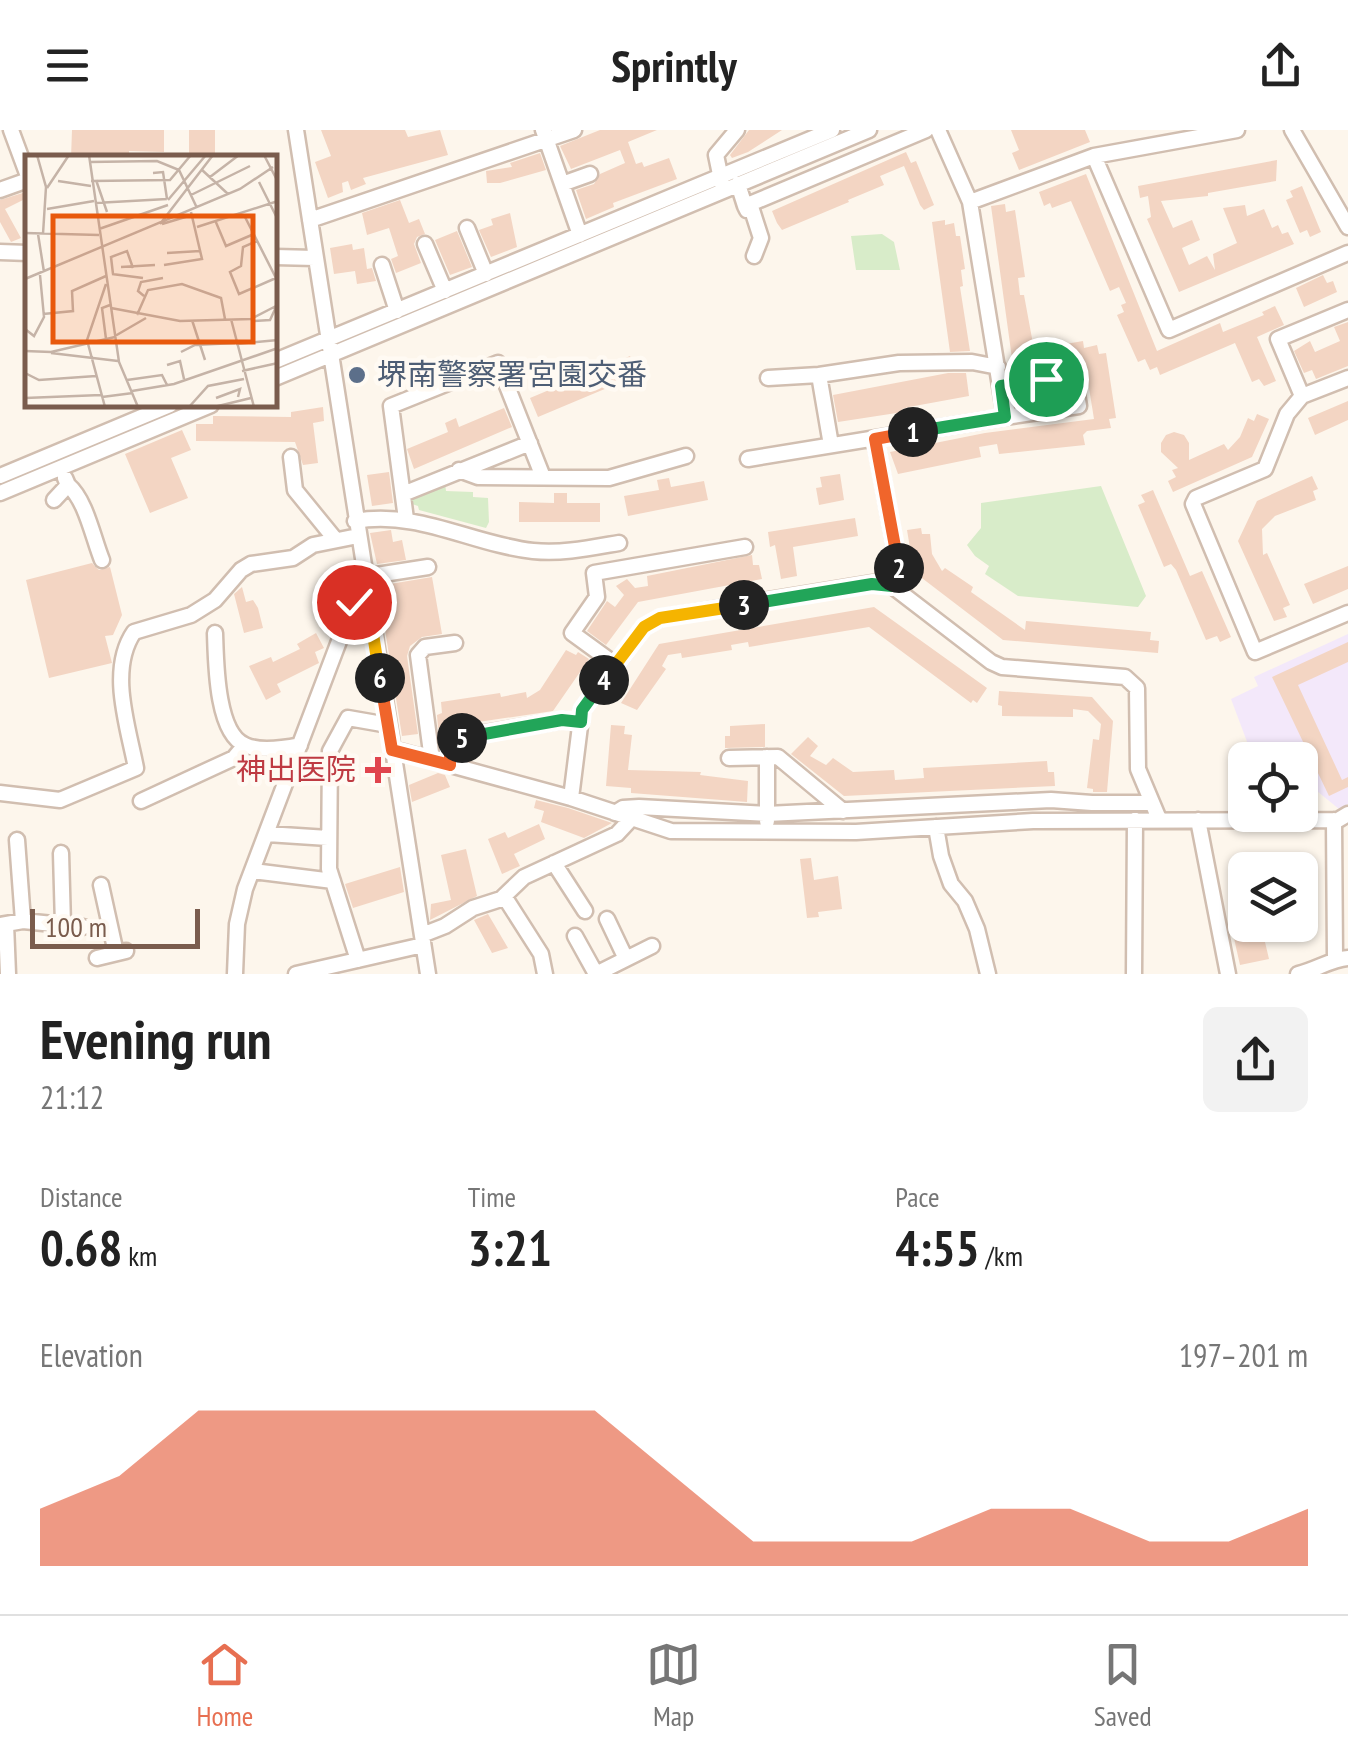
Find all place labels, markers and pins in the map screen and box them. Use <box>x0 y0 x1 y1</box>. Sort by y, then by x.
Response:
pin <box>1004 337 1089 422</box>
place label: 堺南警察署宮園交番 <box>377 354 647 393</box>
marker: 堺南警察署宮園交番 <box>346 364 368 386</box>
pin: 1 <box>888 407 938 457</box>
pin: 2 <box>874 543 924 593</box>
pin <box>312 560 397 645</box>
pin: 3 <box>719 580 769 630</box>
pin: 6 <box>355 653 405 703</box>
pin: 4 <box>579 655 629 705</box>
pin: 5 <box>437 713 487 763</box>
place label: 神出医院 <box>236 749 356 788</box>
marker: 神出医院 <box>365 757 391 783</box>

